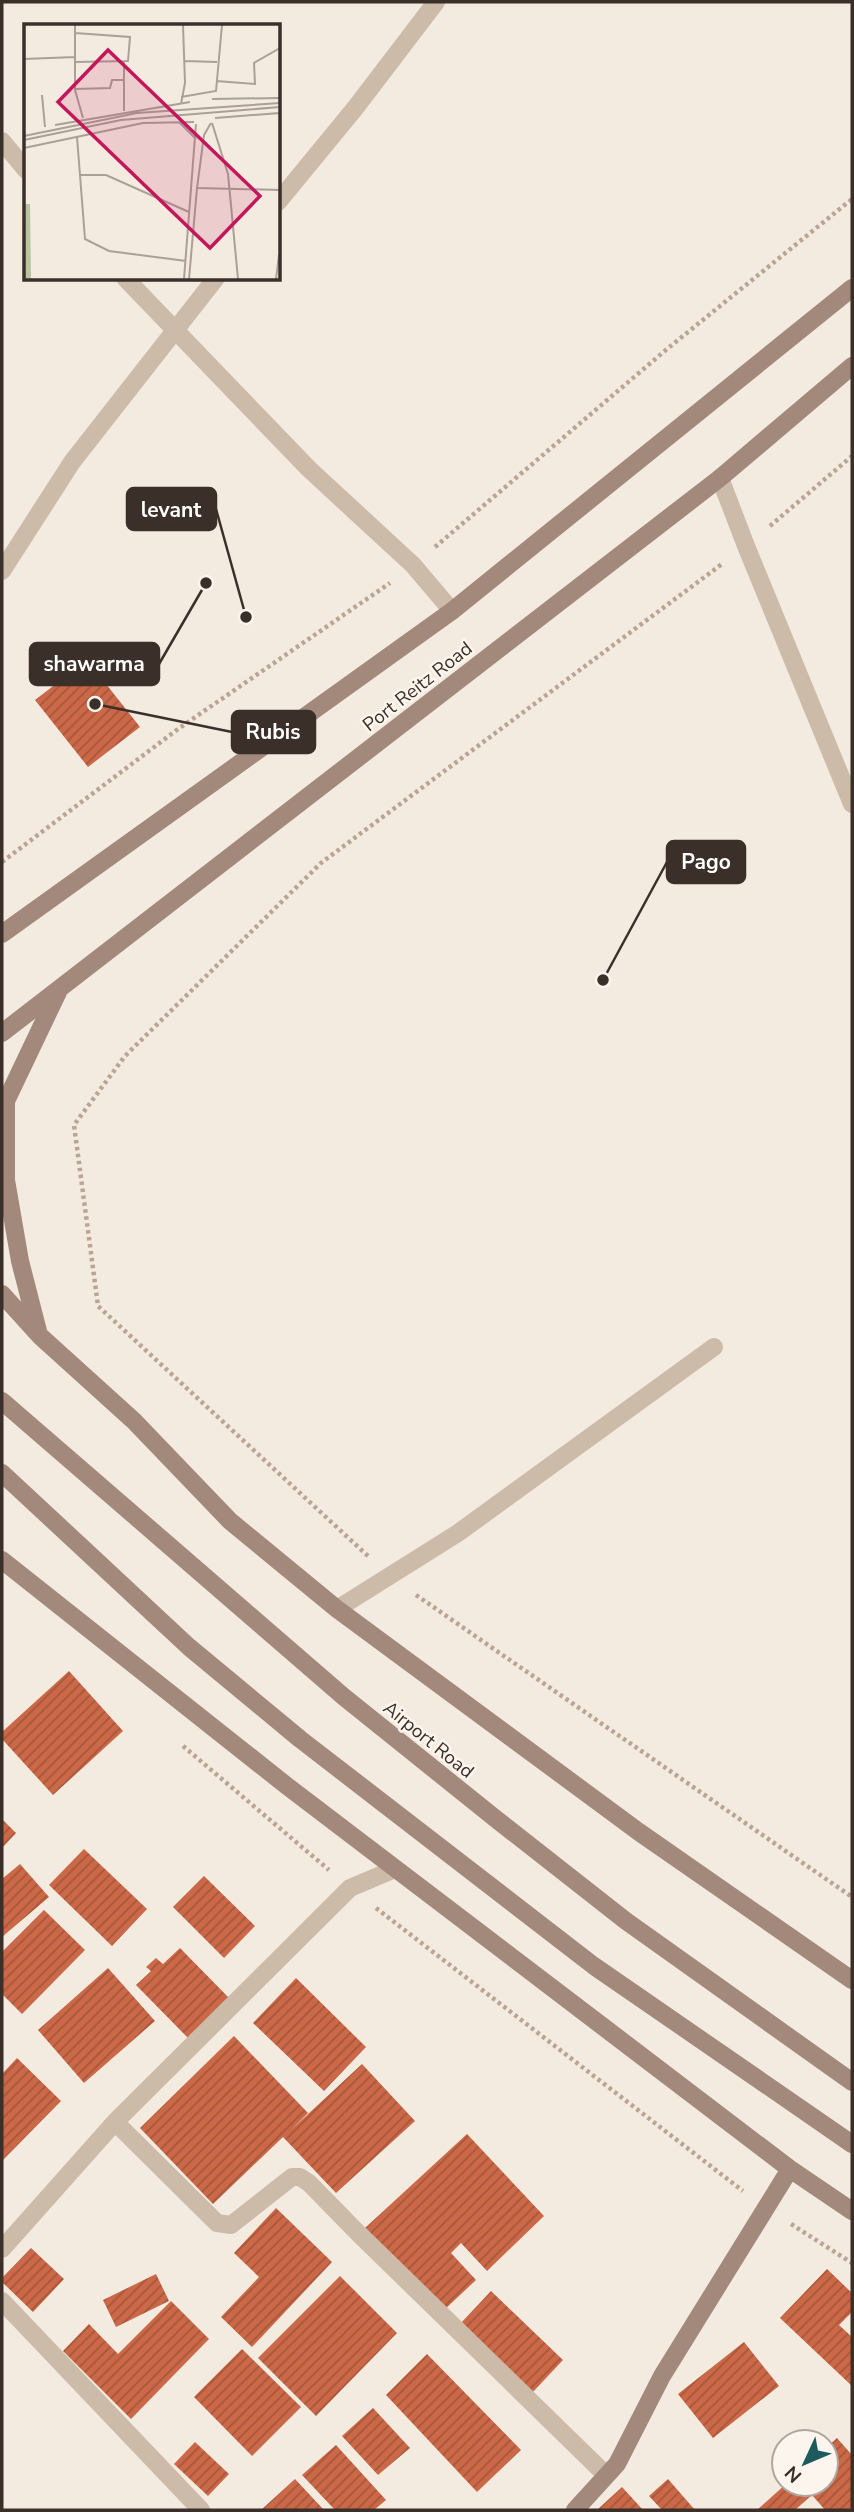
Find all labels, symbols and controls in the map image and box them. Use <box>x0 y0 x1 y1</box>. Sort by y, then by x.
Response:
inset map <box>24 24 280 280</box>
callout: levant <box>127 488 216 530</box>
text: levant <box>141 496 202 524</box>
street label: Port Reitz Road <box>357 636 478 738</box>
callout: shawarma <box>30 643 159 685</box>
text: shawarma <box>43 650 145 678</box>
callout: Rubis <box>232 711 315 753</box>
text: Rubis <box>246 718 300 746</box>
callout: Pago <box>667 841 745 883</box>
text: Pago <box>681 848 731 876</box>
street label: Airport Road <box>378 1695 479 1784</box>
north arrow <box>770 2428 840 2498</box>
text: N <box>779 2460 808 2488</box>

